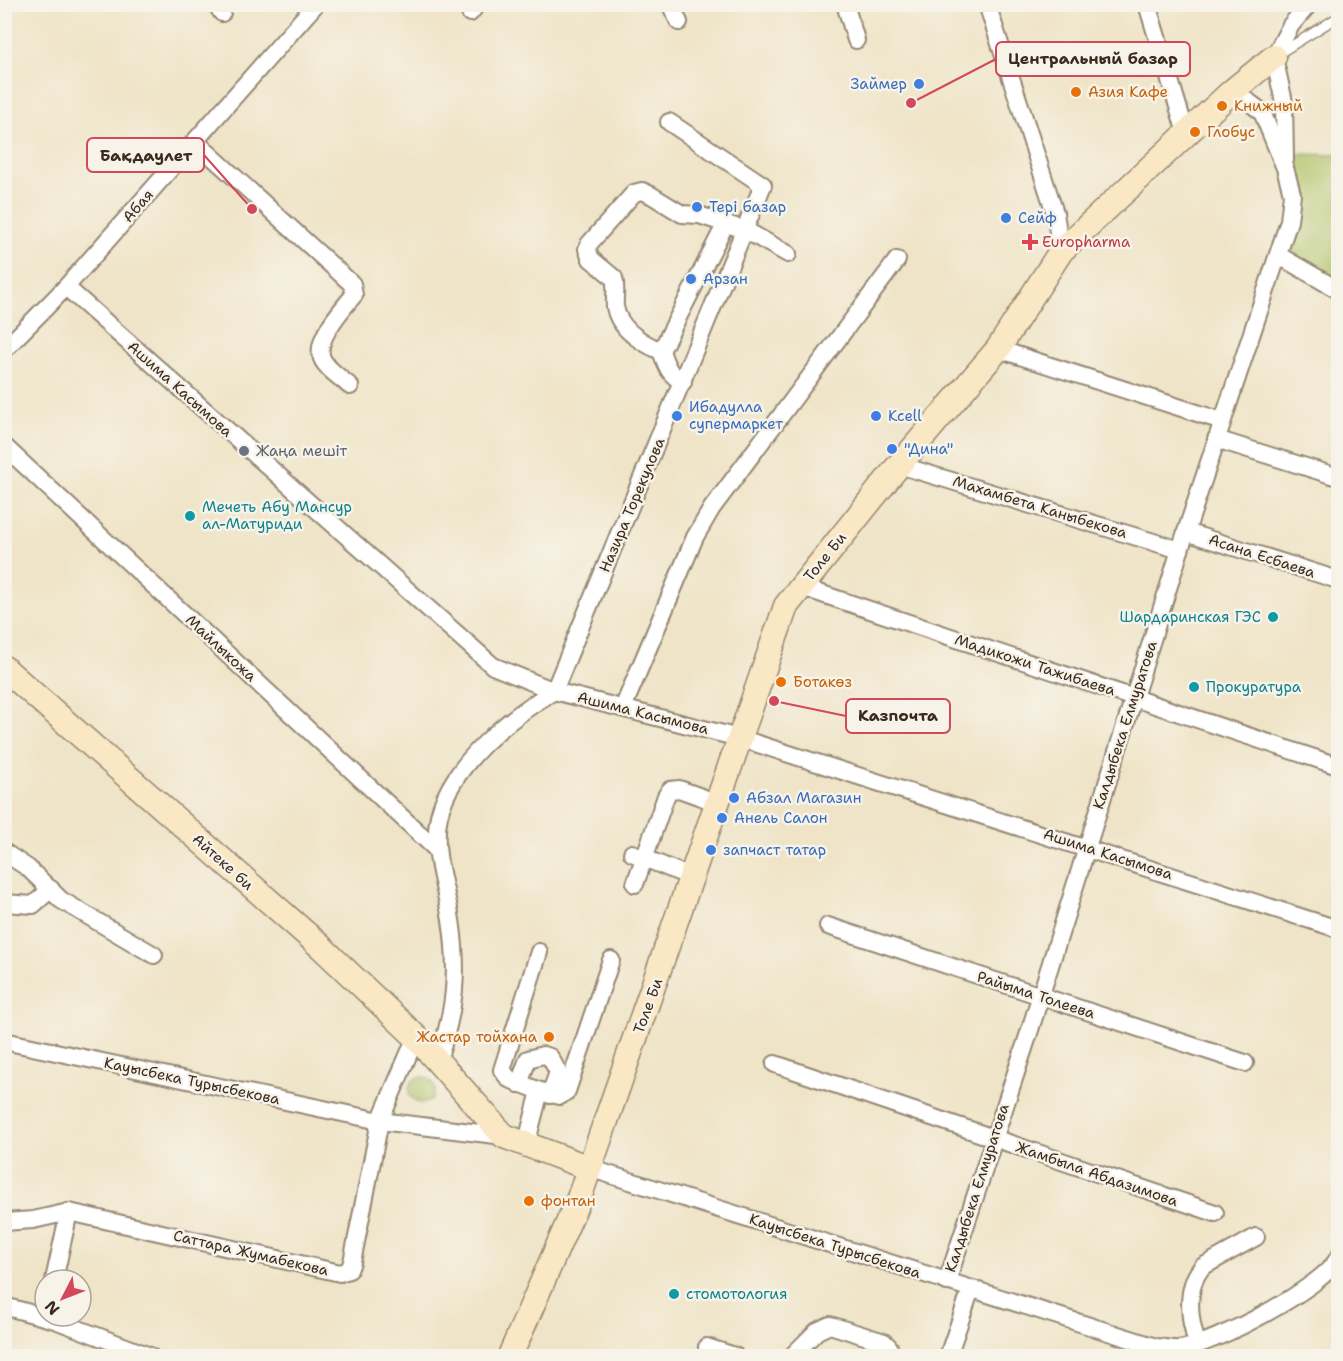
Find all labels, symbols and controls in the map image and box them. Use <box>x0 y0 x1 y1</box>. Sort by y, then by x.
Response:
callout: Центральный базар <box>996 42 1190 76</box>
text: Центральный базар <box>1008 48 1178 69</box>
place label: Займер <box>850 74 907 94</box>
marker: Займер <box>912 77 926 91</box>
place label: Азия Кафе <box>1088 82 1168 102</box>
marker: Азия Кафе <box>1069 85 1083 99</box>
place label: Книжный <box>1234 96 1303 116</box>
marker: Книжный <box>1215 99 1229 113</box>
place label: Глобус <box>1207 122 1255 142</box>
marker: Глобус <box>1188 125 1202 139</box>
callout: Бақдаулет <box>87 138 204 172</box>
text: Бақдаулет <box>100 145 193 166</box>
street label: Абая <box>118 185 158 227</box>
place label: Тері базар <box>709 197 786 217</box>
marker: Тері базар <box>690 200 704 214</box>
place label: Сейф <box>1018 208 1057 228</box>
marker: Сейф <box>999 211 1013 225</box>
place label: Europharma <box>1042 232 1131 252</box>
marker: Europharma <box>1023 235 1037 249</box>
place label: Арзан <box>703 269 748 289</box>
marker: Арзан <box>684 272 698 286</box>
street label: Ашима Касымова <box>123 336 237 442</box>
place label: Ибадулла супермаркет <box>689 397 783 434</box>
place label: Kcell <box>888 406 922 426</box>
marker: Ибадулла супермаркет <box>670 409 684 423</box>
marker: Kcell <box>869 409 883 423</box>
street label: Назира Торекулова <box>595 434 670 576</box>
place label: "Дина" <box>904 439 953 459</box>
place label: Жаңа мешіт <box>256 441 347 461</box>
marker: "Дина" <box>885 442 899 456</box>
marker: Жаңа мешіт <box>237 444 251 458</box>
street label: Махамбета Каныбекова <box>950 471 1130 543</box>
place label: Мечеть Абу Мансур ал-Матуриди <box>202 497 352 534</box>
marker: Мечеть Абу Мансур ал-Матуриди <box>183 509 197 523</box>
street label: Толе Би <box>799 528 851 586</box>
street label: Асана Есбаева <box>1206 529 1319 583</box>
place label: Шардаринская ГЭС <box>1120 607 1261 627</box>
street label: Майлыкожа <box>181 610 261 686</box>
marker: Шардаринская ГЭС <box>1266 610 1280 624</box>
street label: Мадикожи Тажибаева <box>952 630 1119 701</box>
street label: Калдыбека Елмуратова <box>1088 638 1162 812</box>
place label: Ботакөз <box>793 672 852 692</box>
marker: Ботакөз <box>774 675 788 689</box>
place label: Прокуратура <box>1206 677 1302 697</box>
marker: Прокуратура <box>1187 680 1201 694</box>
street label: Ашима Касымова <box>575 687 711 739</box>
callout: Казпочта <box>846 699 950 733</box>
text: Казпочта <box>858 705 938 726</box>
place label: Абзал Магазин <box>746 788 861 808</box>
marker: Абзал Магазин <box>727 791 741 805</box>
place label: Анель Салон <box>734 808 828 828</box>
marker: Анель Салон <box>715 811 729 825</box>
street label: Ашима Касымова <box>1041 824 1176 885</box>
street label: Айтеке би <box>188 829 258 895</box>
place label: запчаст татар <box>723 840 826 860</box>
marker: запчаст татар <box>704 843 718 857</box>
street label: Райыма Толеева <box>975 967 1098 1024</box>
street label: Толе Би <box>629 975 667 1037</box>
place label: Жастар тойхана <box>417 1027 538 1047</box>
marker: Жастар тойхана <box>542 1030 556 1044</box>
street label: Кауысбека Турысбекова <box>102 1053 282 1110</box>
street label: Калдыбека Елмуратова <box>940 1101 1014 1275</box>
street label: Жамбыла Абдазимова <box>1013 1137 1181 1211</box>
place label: фонтан <box>541 1191 596 1211</box>
marker: фонтан <box>522 1194 536 1208</box>
street label: Кауысбека Турысбекова <box>747 1209 924 1283</box>
street label: Саттара Жумабекова <box>171 1225 331 1281</box>
north arrow <box>33 1268 93 1328</box>
place label: стомотология <box>686 1284 787 1304</box>
marker: стомотология <box>667 1287 681 1301</box>
text: N <box>40 1296 64 1319</box>

